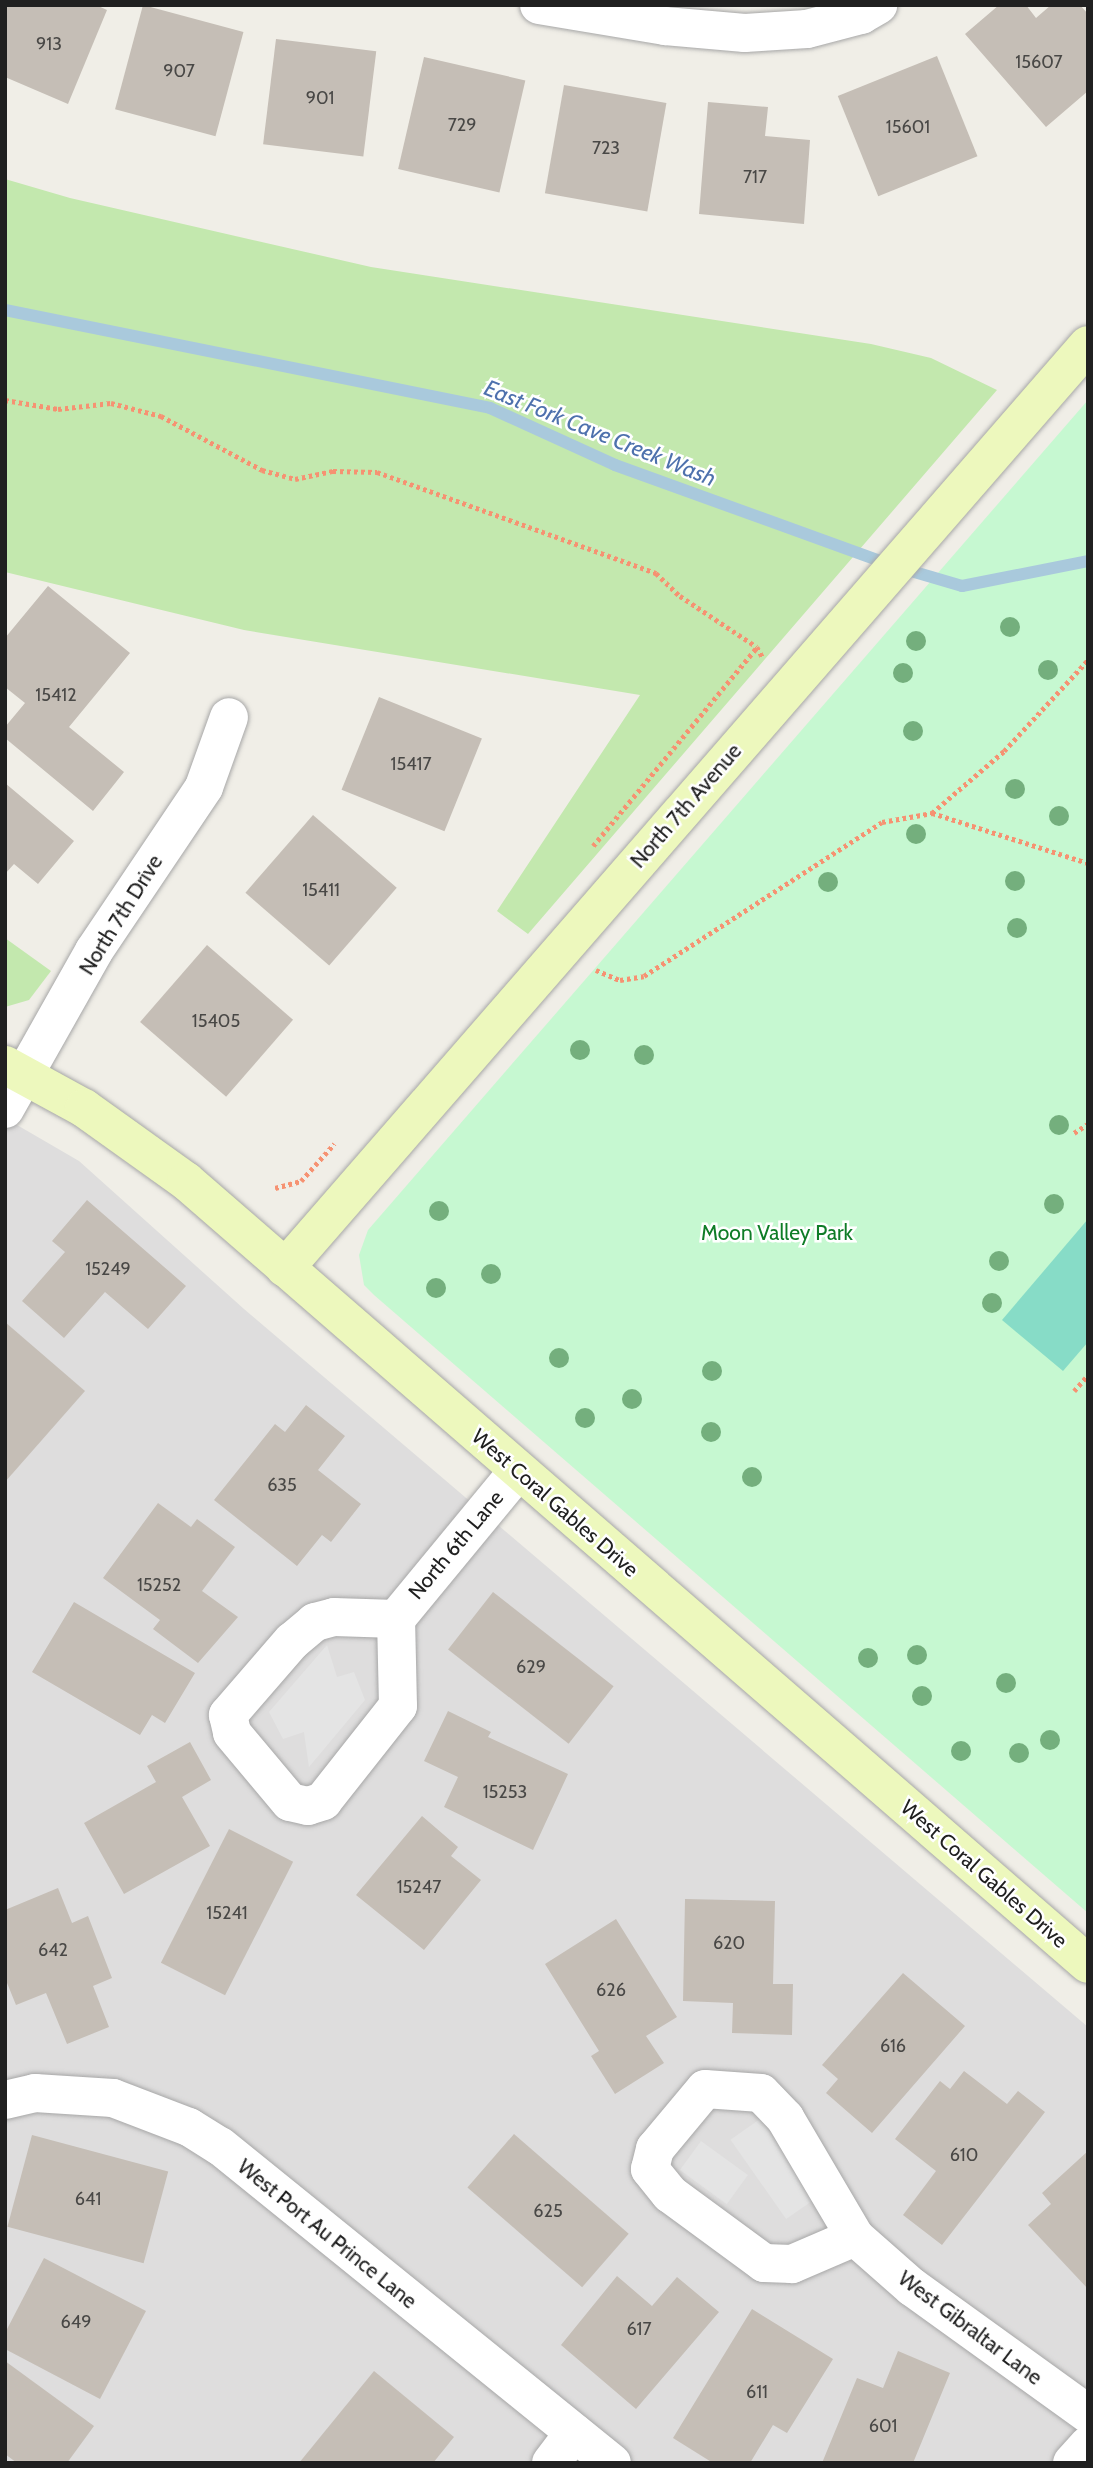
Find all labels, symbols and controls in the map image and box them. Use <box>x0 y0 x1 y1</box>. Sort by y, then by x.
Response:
house number: 913 <box>36 33 62 55</box>
house number: 15607 <box>1015 51 1063 73</box>
house number: 907 <box>163 60 195 82</box>
house number: 901 <box>306 87 334 109</box>
house number: 729 <box>448 114 476 136</box>
house number: 15601 <box>886 116 930 138</box>
house number: 723 <box>592 137 620 159</box>
house number: 717 <box>743 166 767 188</box>
water label: East Fork Cave Creek Wash <box>480 374 720 492</box>
house number: 15412 <box>35 684 77 706</box>
street label: North 7th Avenue <box>625 739 747 873</box>
house number: 15417 <box>391 753 431 775</box>
street label: North 7th Drive <box>74 850 168 980</box>
house number: 15411 <box>302 879 340 901</box>
house number: 15405 <box>192 1010 240 1032</box>
park label: Moon Valley Park <box>701 1220 853 1246</box>
house number: 15249 <box>85 1258 131 1280</box>
street label: West Coral Gables Drive <box>466 1424 644 1582</box>
house number: 635 <box>267 1474 297 1496</box>
street label: North 6th Lane <box>403 1486 509 1604</box>
house number: 15252 <box>137 1574 181 1596</box>
house number: 629 <box>516 1656 546 1678</box>
house number: 15253 <box>483 1781 527 1803</box>
street label: West Coral Gables Drive <box>895 1795 1073 1953</box>
house number: 15247 <box>397 1876 441 1898</box>
house number: 15241 <box>206 1902 248 1924</box>
house number: 620 <box>713 1932 745 1954</box>
house number: 642 <box>38 1939 68 1961</box>
house number: 626 <box>596 1979 626 2001</box>
house number: 616 <box>880 2035 906 2057</box>
house number: 610 <box>950 2144 978 2166</box>
street label: West Port Au Prince Lane <box>232 2154 422 2314</box>
house number: 641 <box>75 2188 101 2210</box>
house number: 625 <box>533 2200 563 2222</box>
street label: West Gibraltar Lane <box>893 2266 1047 2390</box>
house number: 649 <box>61 2311 91 2333</box>
house number: 617 <box>626 2318 652 2340</box>
house number: 611 <box>746 2381 768 2403</box>
house number: 601 <box>869 2415 897 2437</box>

